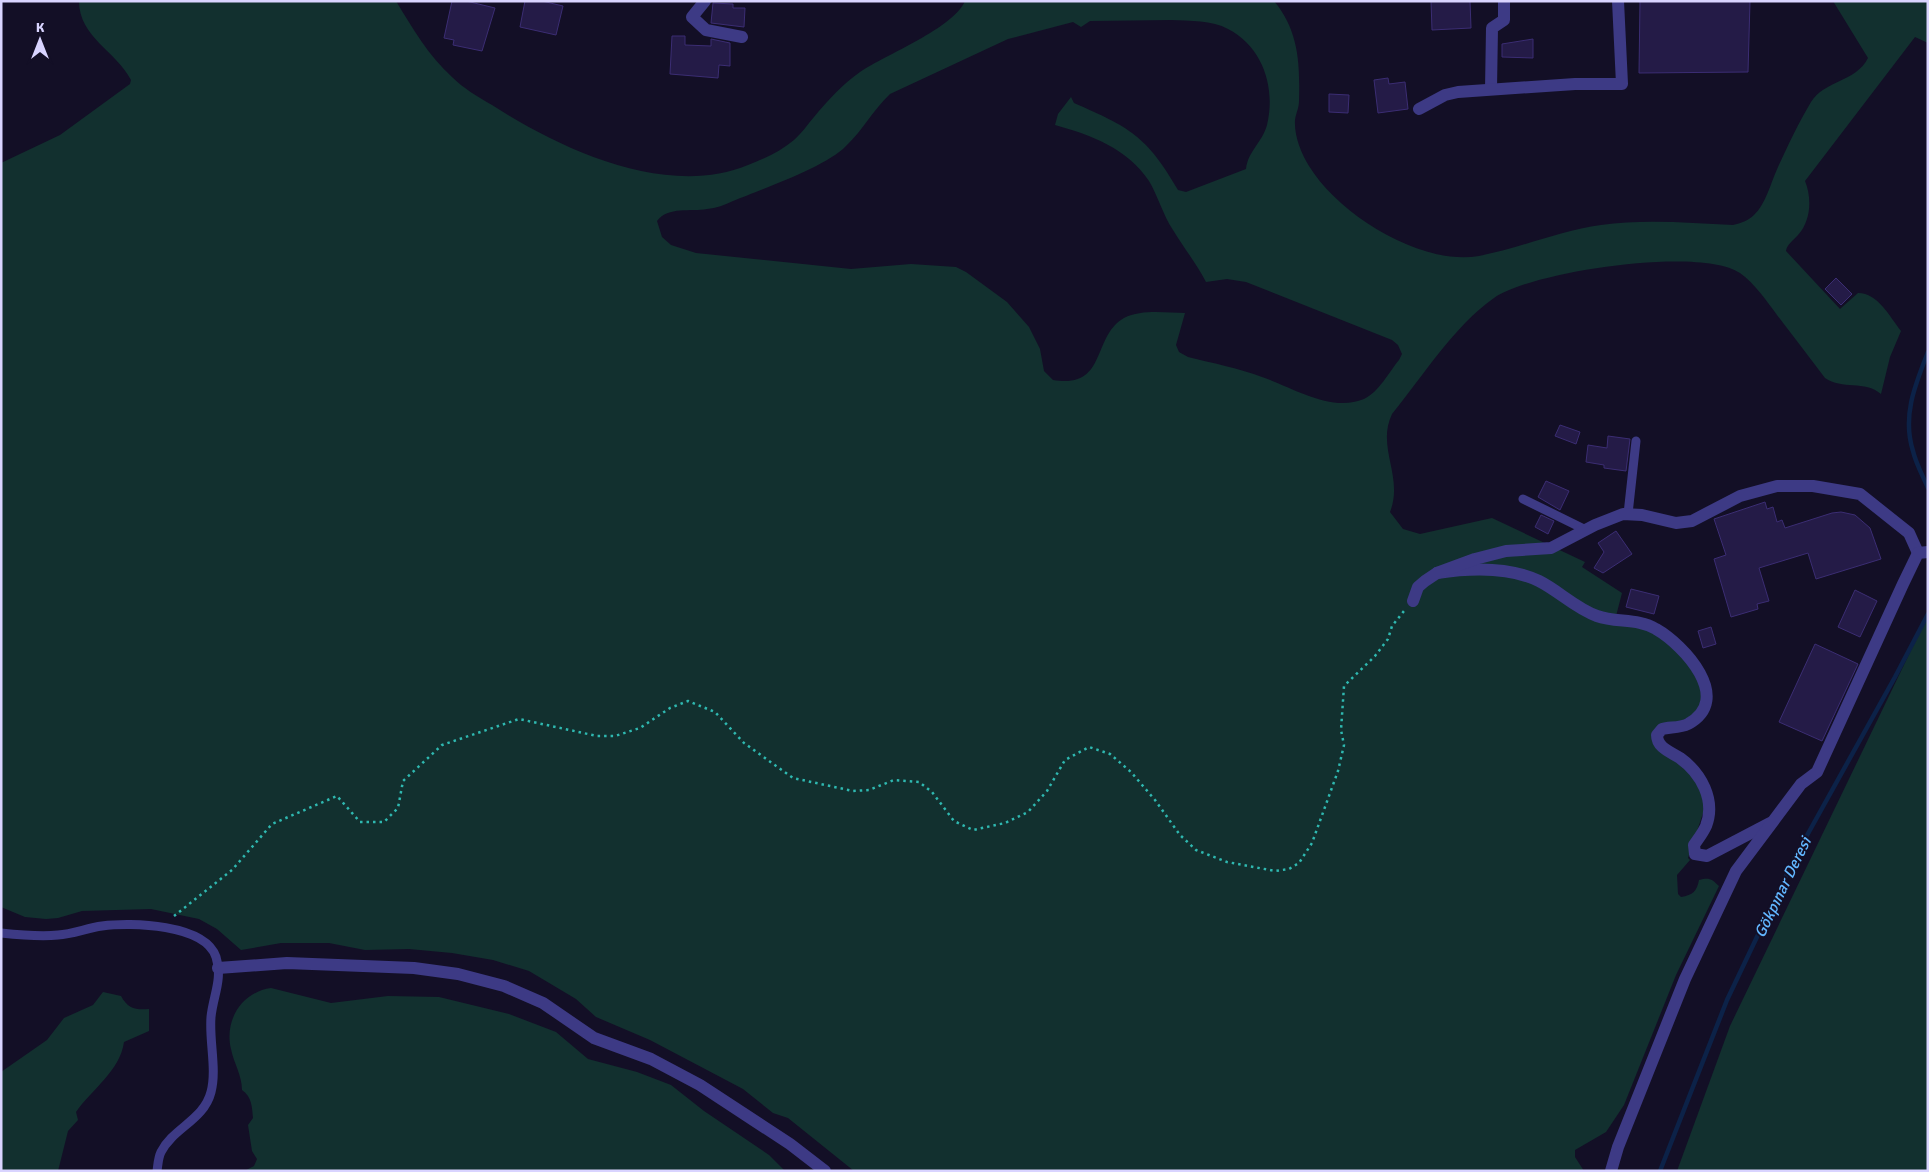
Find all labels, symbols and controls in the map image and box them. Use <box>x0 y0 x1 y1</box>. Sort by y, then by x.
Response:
north arrow <box>15 15 65 65</box>
text: K <box>36 19 45 36</box>
water label: Gökpınar Deresi <box>1750 833 1817 941</box>

